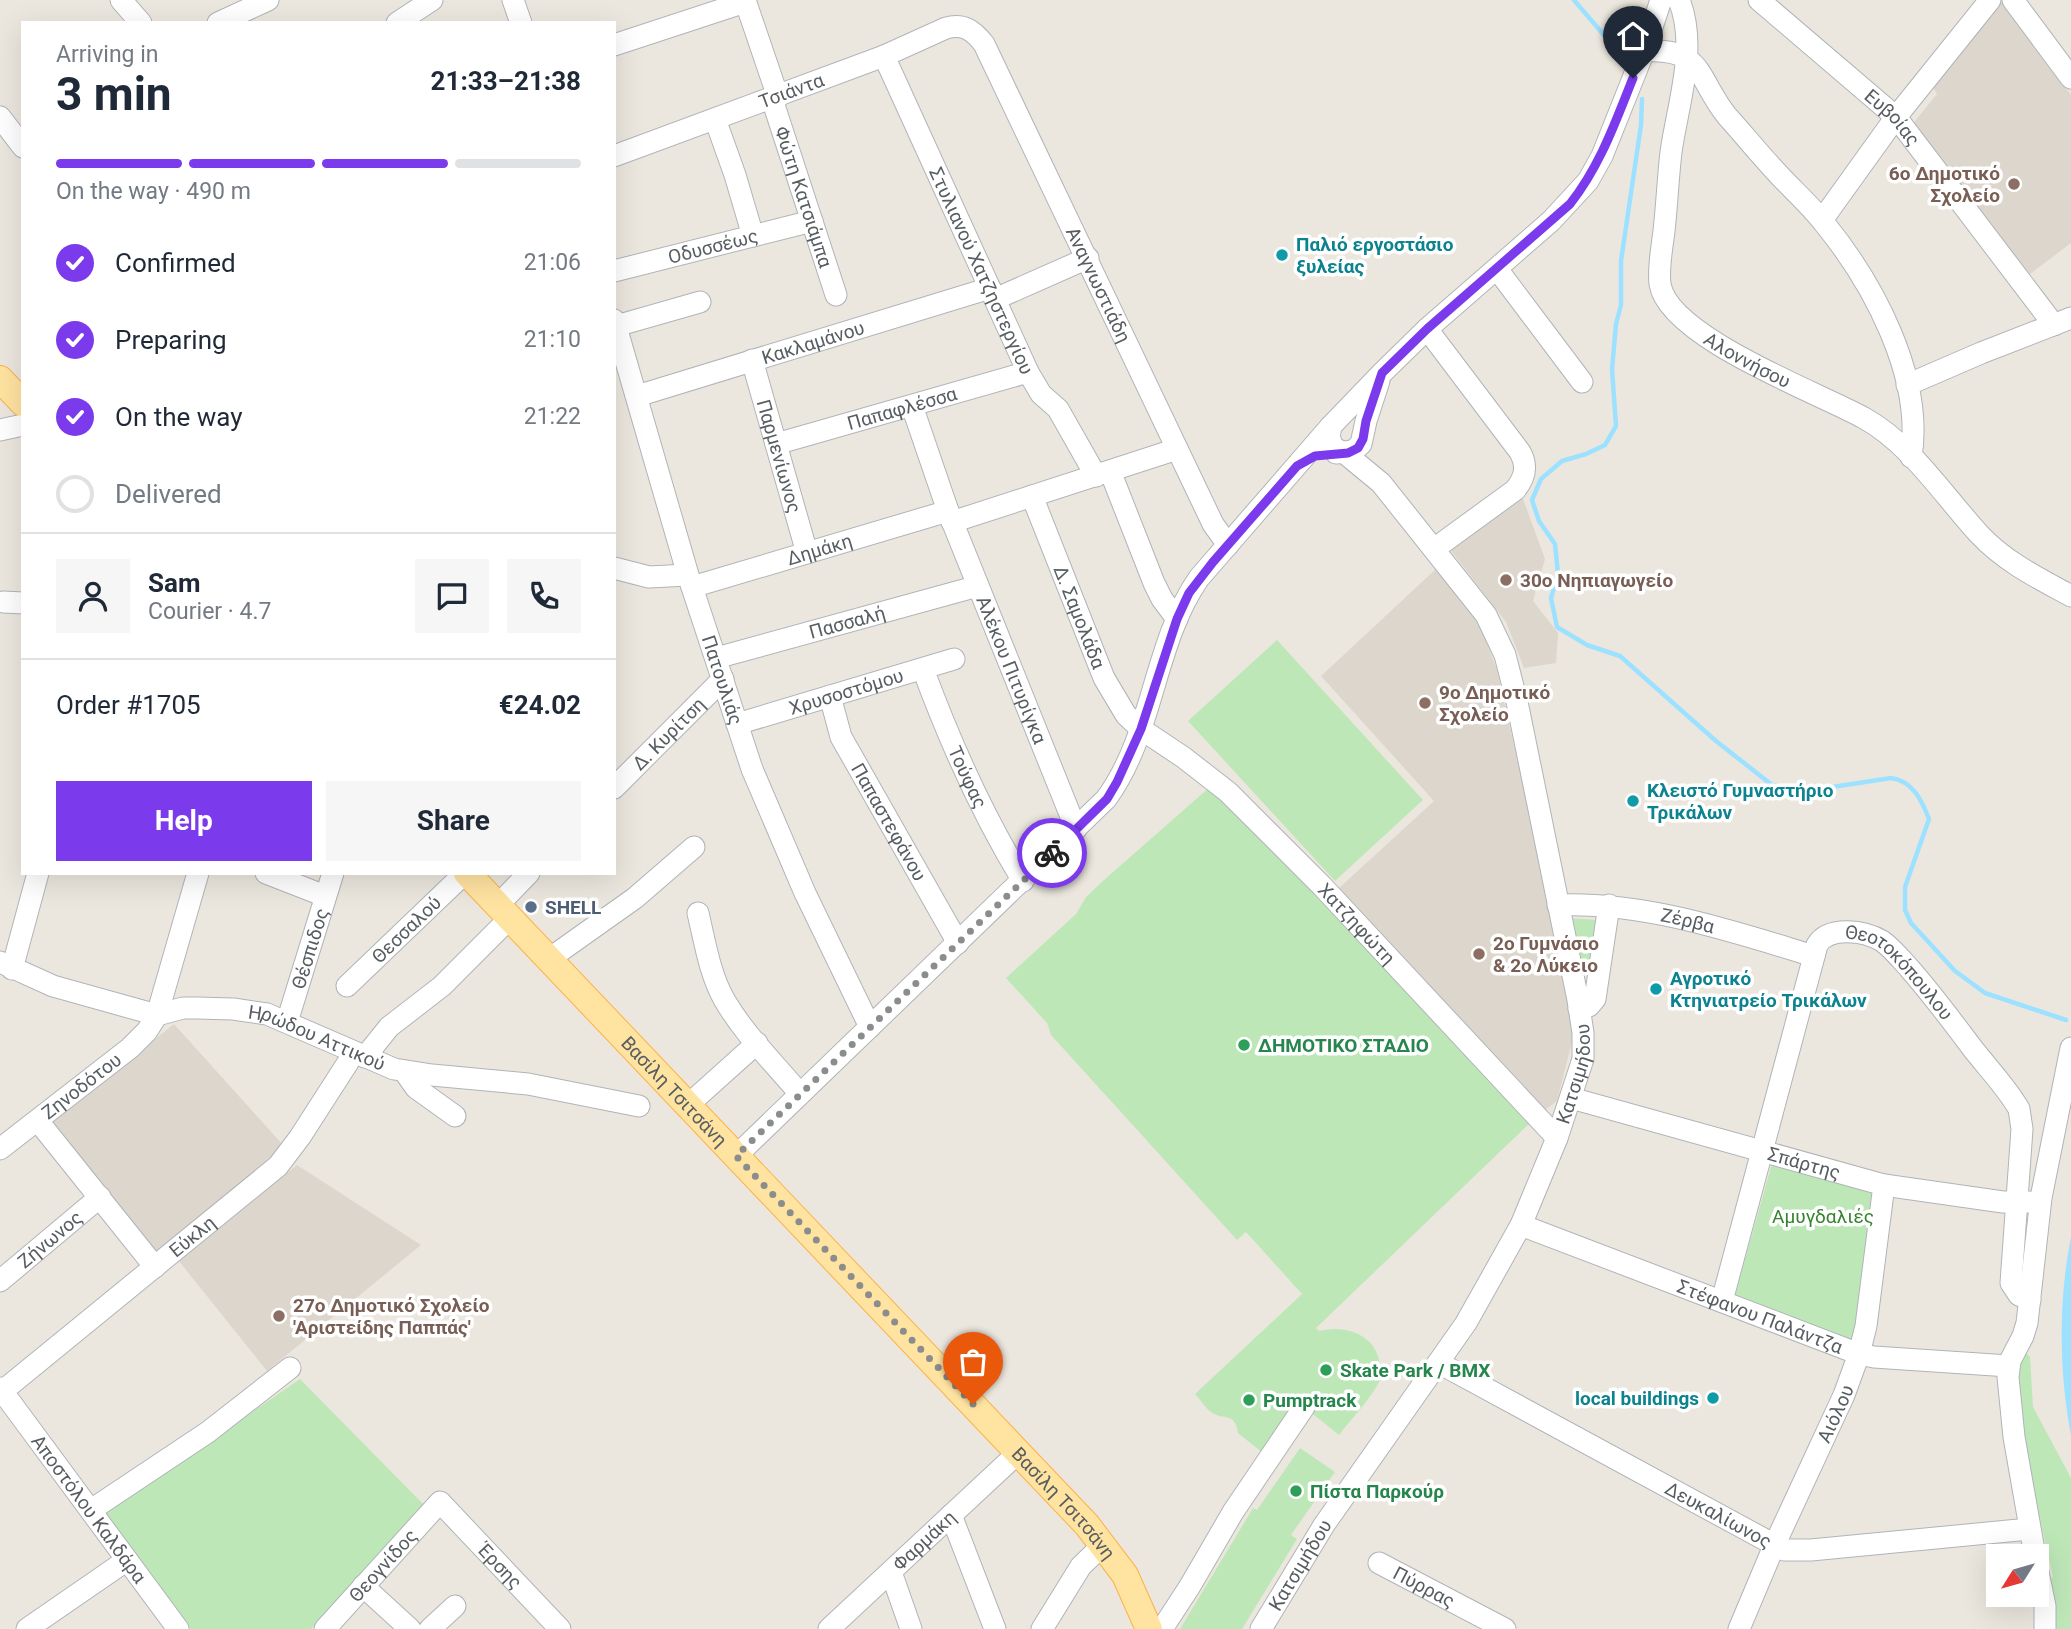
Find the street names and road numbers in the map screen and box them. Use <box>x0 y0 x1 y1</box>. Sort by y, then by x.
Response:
street label: Τσιάντα <box>756 68 827 113</box>
street label: Ευβοίας <box>1860 84 1925 151</box>
street label: Φώτη Κατσιάμπα <box>770 124 837 271</box>
street label: Στυλιανού Χατζηστεργίου <box>924 164 1039 378</box>
street label: Αναγνωστιάδη <box>1061 223 1136 346</box>
street label: Οδυσσέως <box>666 224 760 269</box>
street label: Κακλαμάνου <box>759 316 867 369</box>
street label: Αλοννήσου <box>1700 327 1794 393</box>
street label: Παπαφλέσσα <box>845 382 960 435</box>
street label: Παρμενίωνος <box>752 397 806 516</box>
street label: Δημάκη <box>784 529 855 570</box>
street label: Δ. Σαμολάδα <box>1049 562 1110 672</box>
street label: Αλέκου Πιτυρίγκα <box>971 593 1051 747</box>
street label: Πασσαλή <box>807 601 888 644</box>
street label: Πατουλιάς <box>697 632 748 728</box>
street label: Χρυσοστόμου <box>786 664 906 720</box>
street label: Δ. Κυρίτση <box>628 693 710 775</box>
street label: Τούφας <box>943 743 992 812</box>
street label: Παπαστεφάνου <box>846 759 931 885</box>
street label: Χατζηφώτη <box>1313 878 1400 969</box>
street label: Θεσσαλού <box>367 891 446 968</box>
street label: Ζέρβα <box>1659 903 1717 938</box>
street label: Θέσπιδος <box>287 905 333 992</box>
street label: Θεοτοκόπουλου <box>1844 920 1958 1025</box>
street label: Ηρώδου Αττικού <box>247 1000 389 1076</box>
street label: Κατσιμήδου <box>1551 1022 1595 1127</box>
street label: Βασίλη Τσιτσάνη <box>616 1032 732 1151</box>
street label: Ζηνοδότου <box>37 1048 126 1124</box>
street label: Σπάρτης <box>1765 1142 1843 1184</box>
street label: Ζήνωνος <box>13 1206 87 1273</box>
street label: Εύκλη <box>165 1211 220 1262</box>
street label: Στέφανου Παλάντζα <box>1674 1275 1846 1359</box>
street label: Αιόλου <box>1813 1382 1859 1446</box>
street label: Αποστόλου Καλδάρα <box>26 1430 151 1588</box>
street label: Βασίλη Τσιτσάνη <box>1007 1442 1120 1564</box>
street label: Δευκαλίωνος <box>1661 1477 1776 1553</box>
street label: Φαρμάκη <box>888 1506 961 1576</box>
street label: Κατσιμήδου <box>1264 1515 1337 1615</box>
street label: Θεογνίδος <box>344 1524 422 1607</box>
street label: Έρσης <box>471 1537 527 1594</box>
street label: Πύρρας <box>1389 1561 1459 1613</box>

